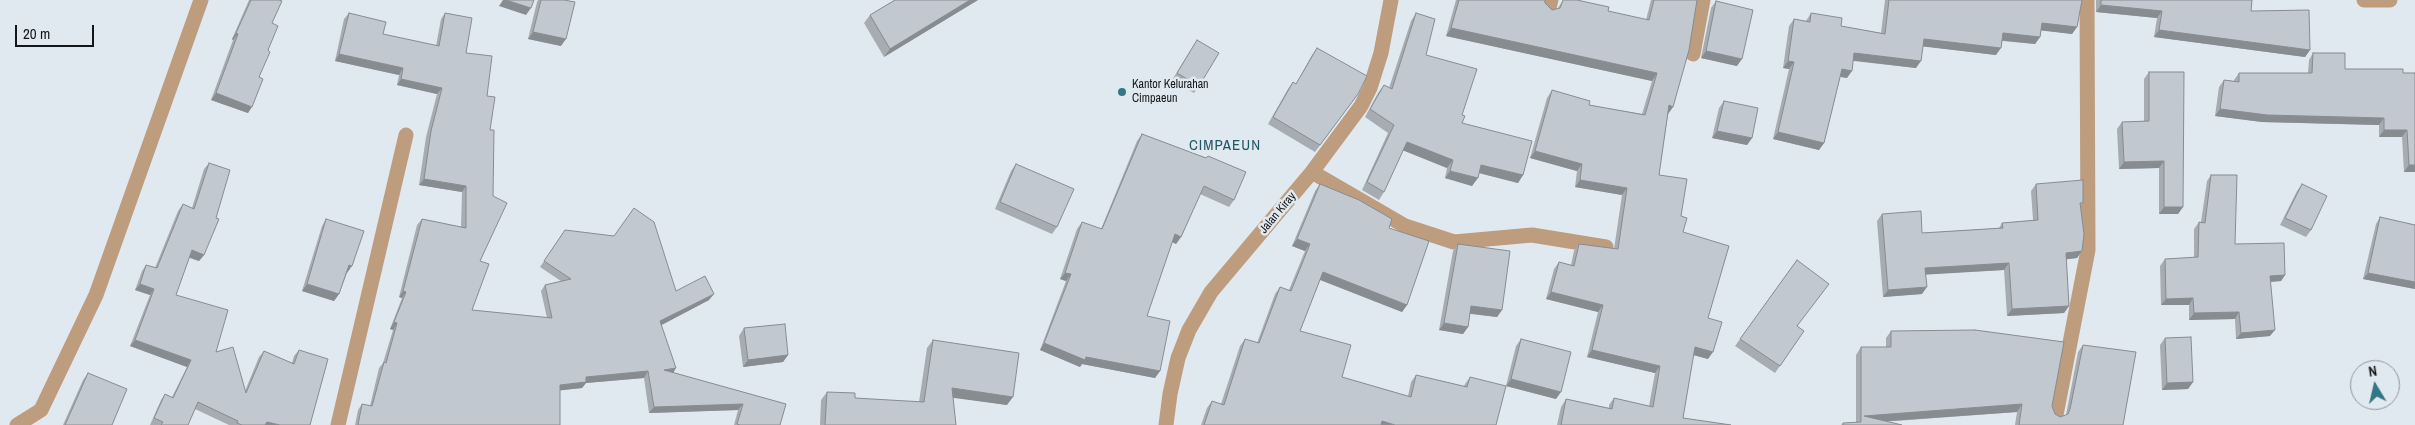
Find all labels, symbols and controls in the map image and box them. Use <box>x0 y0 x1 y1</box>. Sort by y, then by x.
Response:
scale bar <box>18 15 96 47</box>
text: 20 m <box>23 23 50 44</box>
place label: Kantor Kelurahan Cimpaeun <box>1132 78 1209 106</box>
marker: Kantor Kelurahan Cimpaeun <box>1116 86 1128 98</box>
district label: CIMPAEUN <box>1188 137 1262 155</box>
street label: Jalan Kiray <box>1257 190 1299 236</box>
north arrow <box>2350 360 2400 410</box>
text: N <box>2367 362 2378 381</box>

